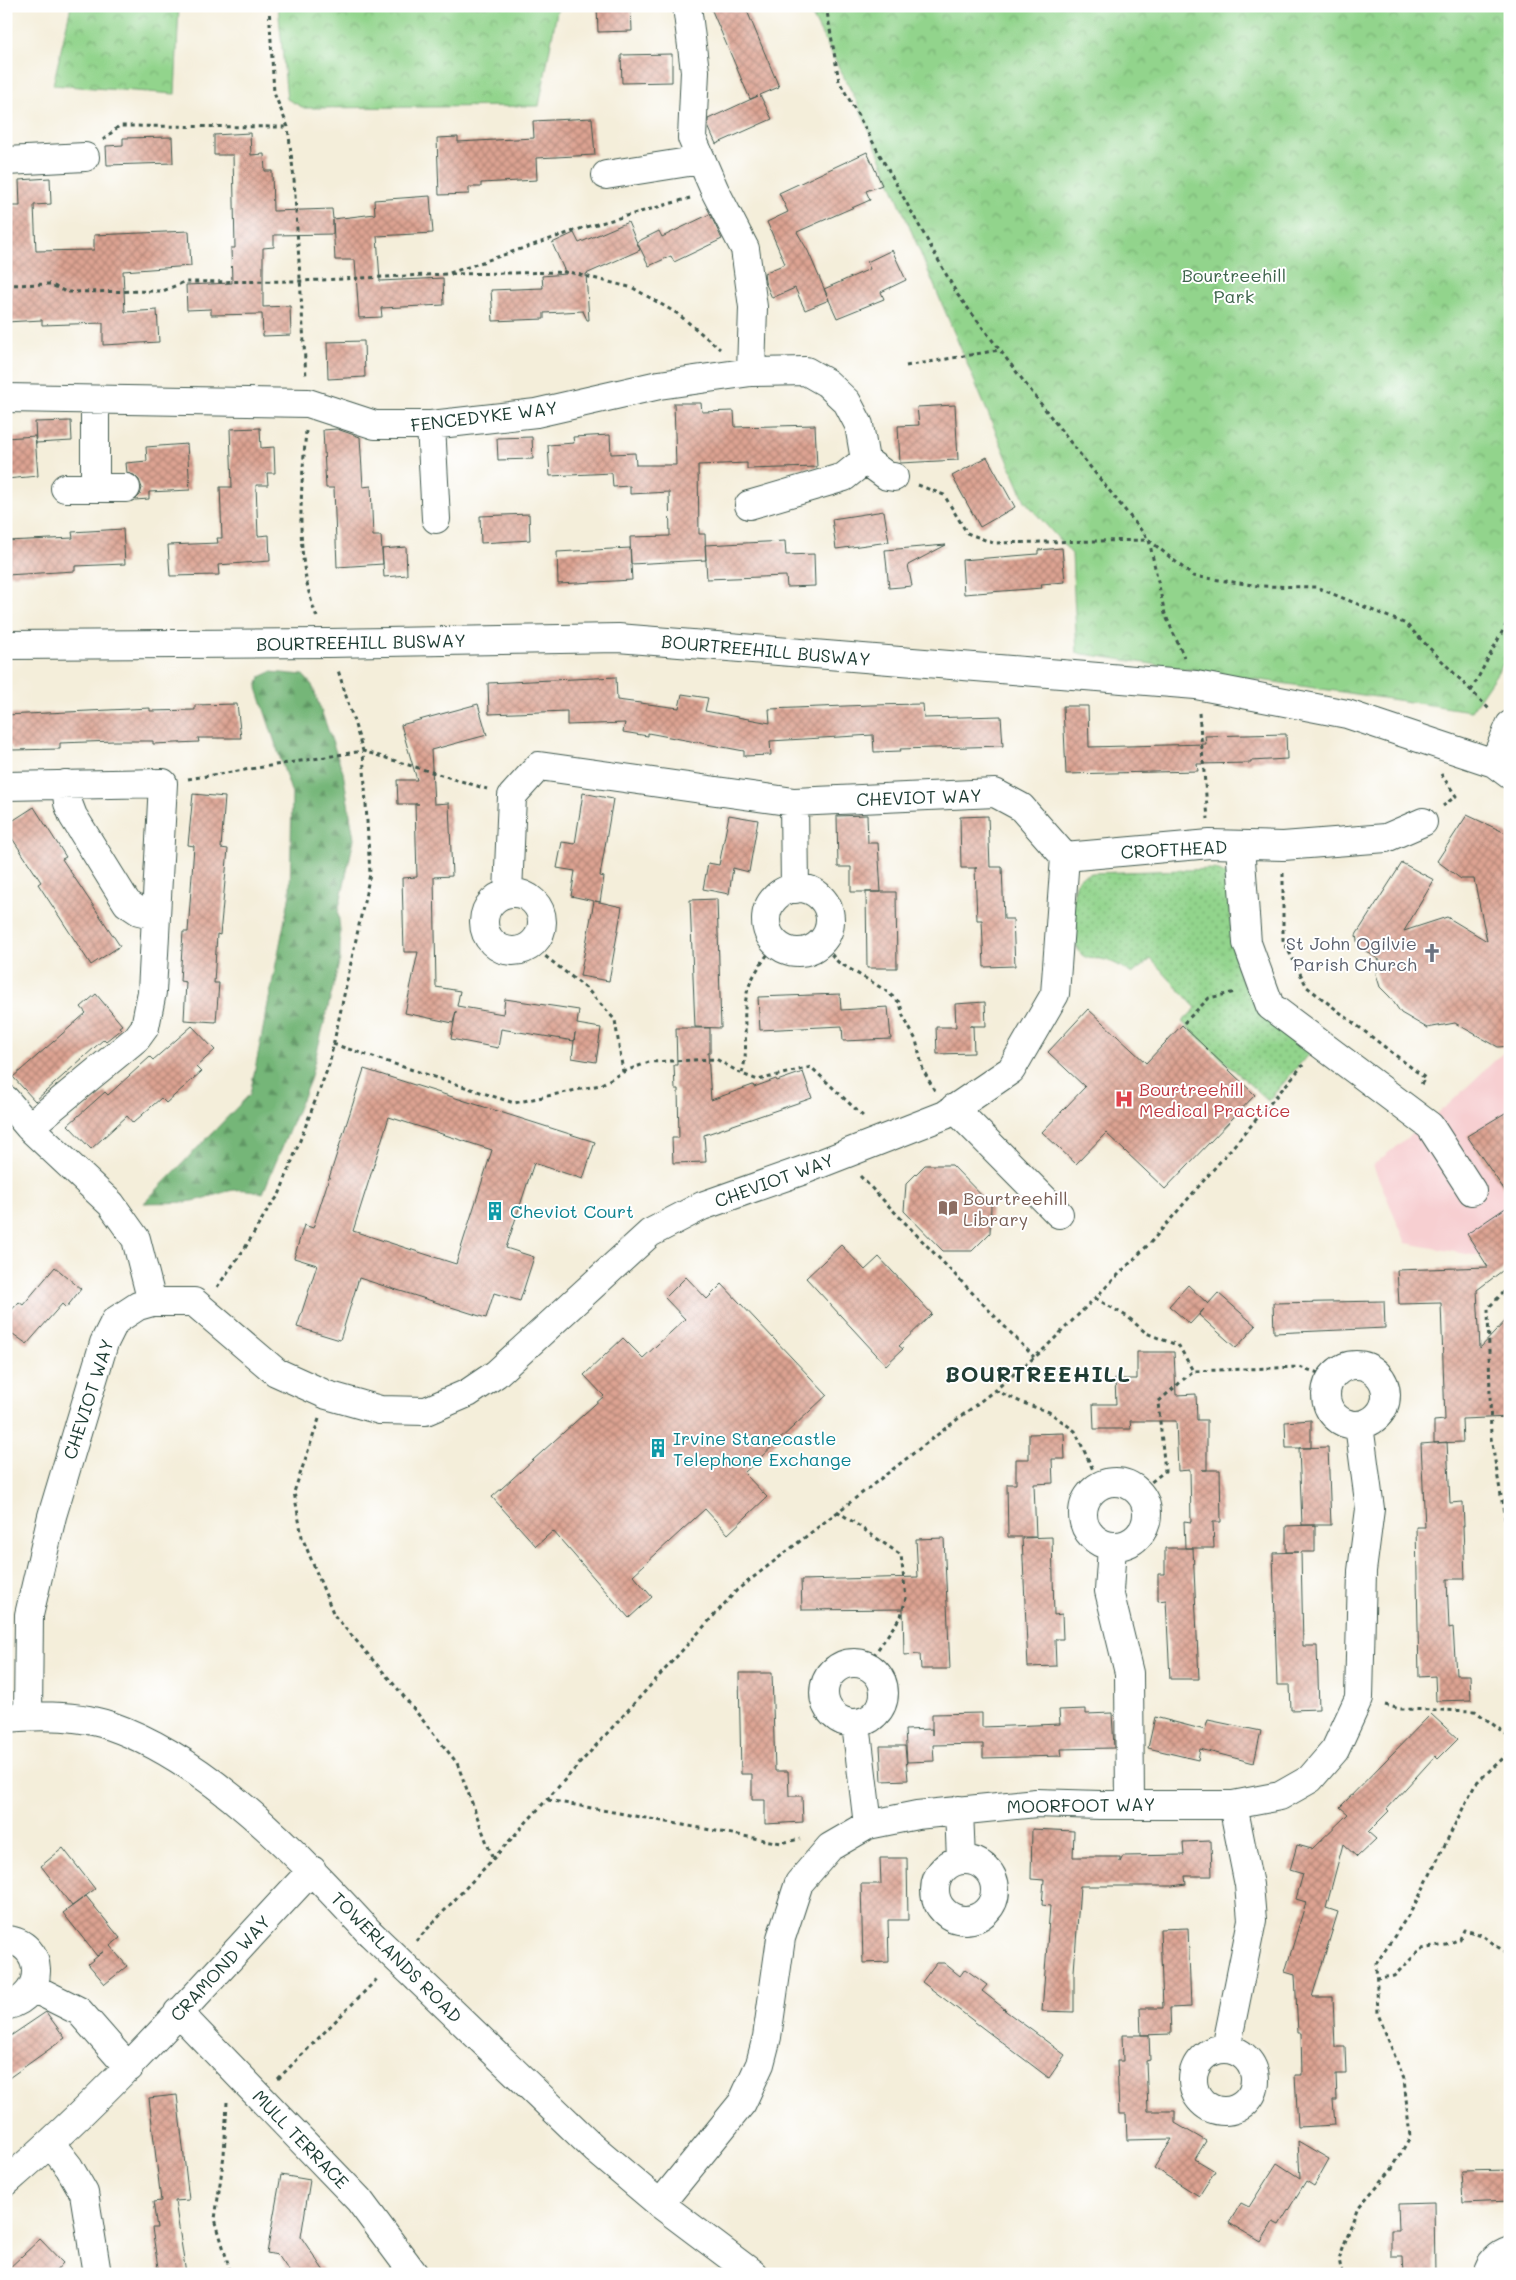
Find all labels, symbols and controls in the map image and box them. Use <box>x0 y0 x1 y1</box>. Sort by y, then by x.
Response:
park label: Bourtreehill Park <box>1182 263 1286 308</box>
street label: FENCEDYKE WAY <box>409 395 559 437</box>
street label: BOURTREEHILL BUSWAY <box>256 628 466 656</box>
street label: BOURTREEHILL BUSWAY <box>660 629 872 671</box>
street label: CHEVIOT WAY <box>856 783 982 811</box>
street label: CROFTHEAD <box>1120 834 1228 864</box>
place label: St John Ogilvie Parish Church <box>1286 931 1417 976</box>
church icon: St John Ogilvie Parish Church <box>1421 942 1443 964</box>
place label: Bourtreehill Medical Practice <box>1139 1077 1290 1122</box>
hospital icon: Bourtreehill Medical Practice <box>1113 1088 1135 1110</box>
street label: CHEVIOT WAY <box>711 1147 837 1213</box>
place label: Bourtreehill Library <box>963 1186 1068 1231</box>
library icon: Bourtreehill Library <box>937 1197 959 1219</box>
place label: Cheviot Court <box>510 1199 634 1223</box>
building icon: Cheviot Court <box>484 1200 506 1222</box>
street label: CHEVIOT WAY <box>57 1336 119 1462</box>
district label: BOURTREEHILL <box>945 1359 1131 1388</box>
place label: Irvine Stanecastle Telephone Exchange <box>673 1426 852 1471</box>
building icon: Irvine Stanecastle Telephone Exchange <box>647 1437 669 1459</box>
street label: MOORFOOT WAY <box>1006 1792 1156 1818</box>
street label: TOWERLANDS ROAD <box>326 1886 468 2028</box>
street label: CRAMOND WAY <box>165 1910 275 2026</box>
street label: MULL TERRACE <box>248 2084 354 2194</box>

